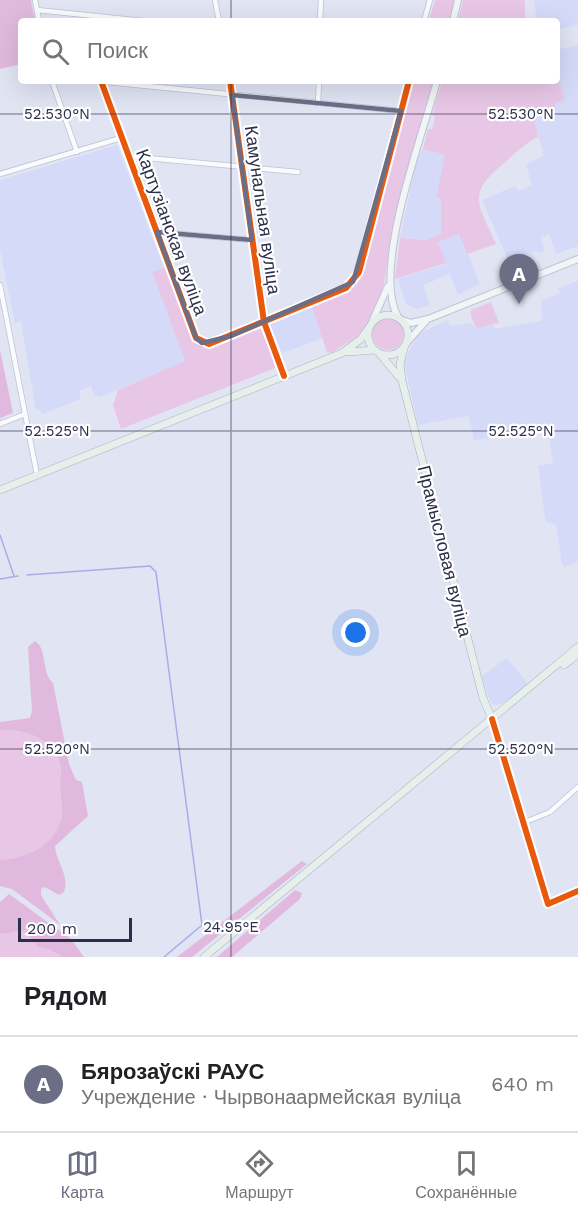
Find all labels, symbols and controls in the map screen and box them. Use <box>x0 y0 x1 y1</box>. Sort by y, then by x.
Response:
search box <box>18 18 560 84</box>
icon: search <box>39 35 72 68</box>
text: Поиск <box>87 38 148 63</box>
text: 52.530°N <box>24 105 90 123</box>
text: 52.530°N <box>488 105 554 123</box>
street label: Камунальная вуліца <box>241 124 285 297</box>
street label: Картузіанская вуліца <box>132 146 212 319</box>
pin: A <box>500 254 538 304</box>
text: 52.525°N <box>24 422 90 440</box>
text: 52.525°N <box>488 422 554 440</box>
street label: Прамысловая вуліца <box>414 463 477 640</box>
your location <box>341 618 370 647</box>
text: 52.520°N <box>24 740 90 758</box>
text: 52.520°N <box>488 740 554 758</box>
scale bar <box>18 915 132 942</box>
text: 24.95°E <box>203 918 259 936</box>
text: 200 m <box>27 919 77 938</box>
text: Рядом <box>24 981 107 1011</box>
text: Бярозаўскі РАУС <box>81 1059 264 1084</box>
text: A <box>37 1072 50 1096</box>
text: 640 m <box>491 1072 554 1096</box>
text: Учреждение · Чырвонаармейская вуліца <box>81 1085 461 1109</box>
tab: Карта <box>61 1147 104 1202</box>
tab: Маршрут <box>225 1147 294 1202</box>
tab: Сохранённые <box>415 1147 517 1202</box>

